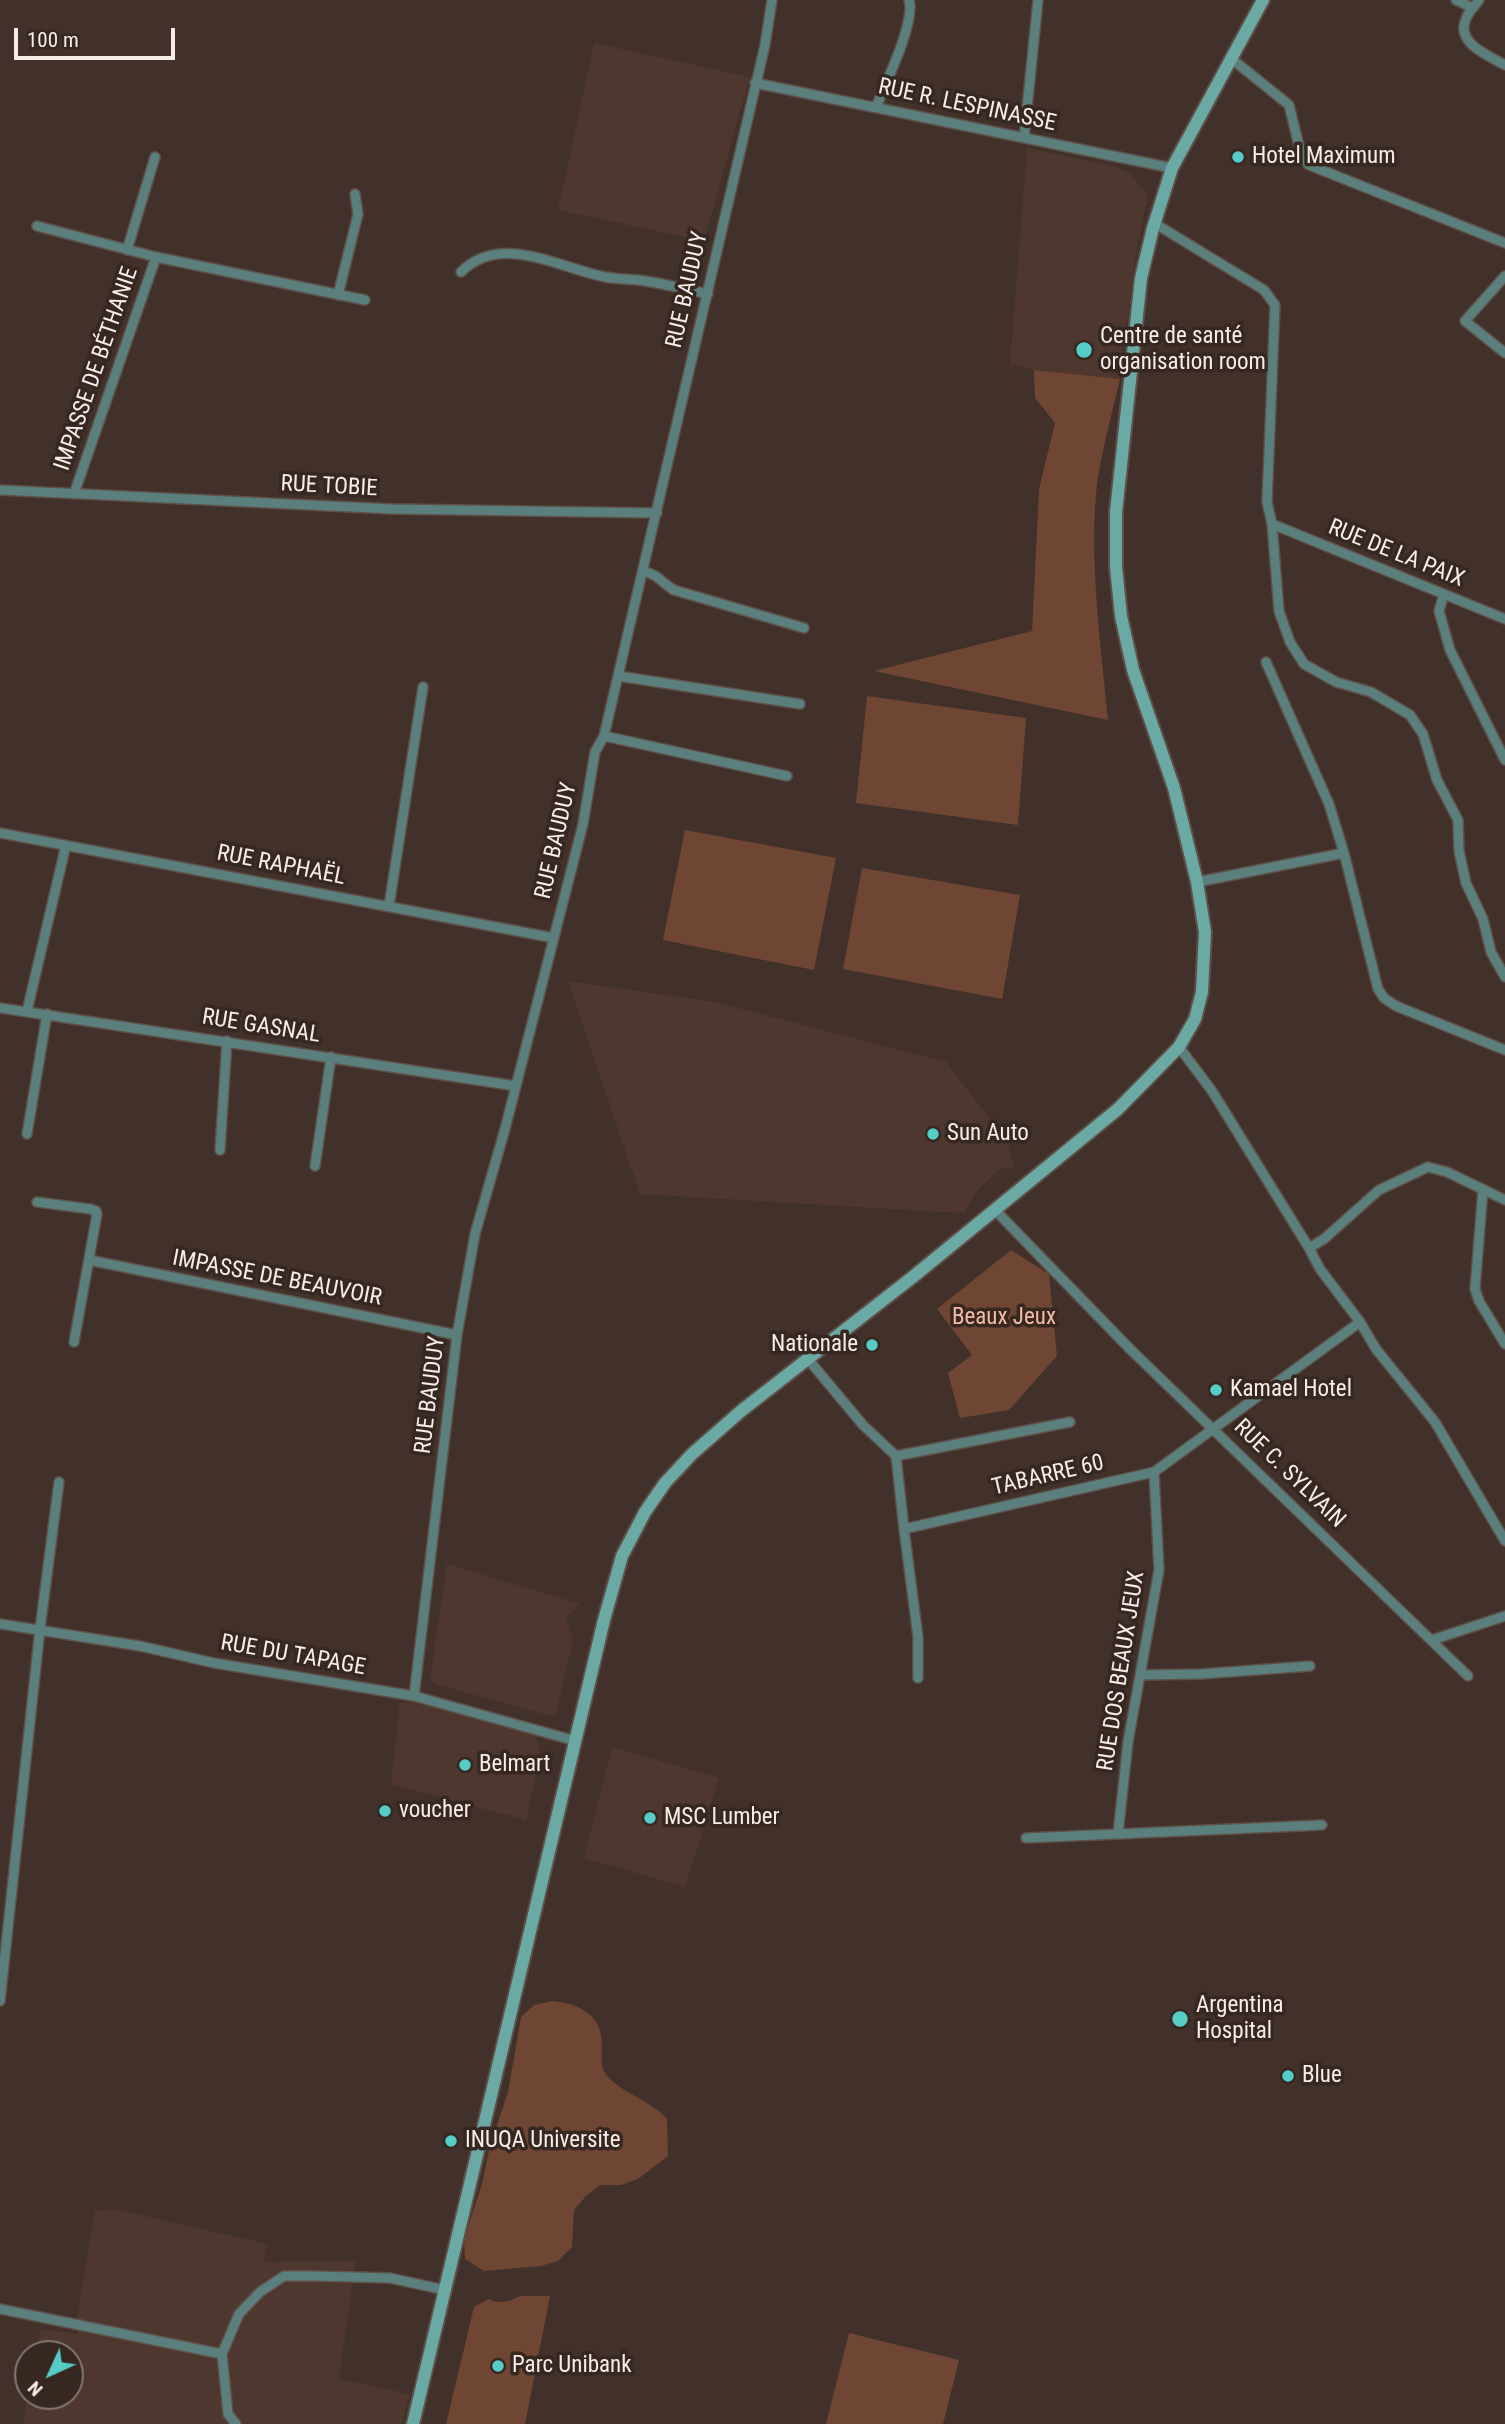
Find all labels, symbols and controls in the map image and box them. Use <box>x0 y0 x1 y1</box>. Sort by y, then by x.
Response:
scale bar <box>18 14 178 58</box>
text: 100 m <box>27 28 79 52</box>
street label: RUE R. LESPINASSE <box>876 74 1058 138</box>
place label: Hotel Maximum <box>1252 143 1395 171</box>
marker: Hotel Maximum <box>1230 149 1246 165</box>
street label: RUE BAUDUY <box>661 229 715 351</box>
street label: IMPASSE DE BÉTHANIE <box>49 264 145 474</box>
place label: Centre de santé organisation room <box>1100 323 1266 377</box>
marker: Centre de santé organisation room <box>1074 340 1094 360</box>
street label: RUE TOBIE <box>280 471 378 503</box>
street label: RUE DE LA PAIX <box>1324 514 1468 594</box>
street label: RUE BAUDUY <box>530 780 584 902</box>
street label: RUE RAPHAËL <box>214 840 348 892</box>
street label: RUE GASNAL <box>200 1004 322 1050</box>
place label: Sun Auto <box>947 1120 1029 1148</box>
marker: Sun Auto <box>925 1126 941 1142</box>
street label: IMPASSE DE BEAUVOIR <box>170 1245 384 1313</box>
park label: Beaux Jeux <box>952 1304 1056 1332</box>
place label: Nationale <box>771 1331 858 1359</box>
street label: RUE BAUDUY <box>410 1335 452 1455</box>
marker: Nationale <box>864 1337 880 1353</box>
place label: Kamael Hotel <box>1230 1376 1352 1404</box>
marker: Kamael Hotel <box>1208 1382 1224 1398</box>
street label: RUE C. SYLVAIN <box>1227 1414 1351 1534</box>
street label: TABARRE 60 <box>989 1450 1107 1502</box>
street label: RUE DOS BEAUX JEUX <box>1093 1569 1151 1773</box>
street label: RUE DU TAPAGE <box>218 1630 368 1682</box>
place label: Belmart <box>479 1751 550 1779</box>
marker: Belmart <box>457 1757 473 1773</box>
place label: voucher <box>399 1797 471 1825</box>
marker: voucher <box>377 1803 393 1819</box>
place label: MSC Lumber <box>664 1804 780 1832</box>
marker: MSC Lumber <box>642 1810 658 1826</box>
place label: Argentina Hospital <box>1196 1992 1284 2046</box>
marker: Argentina Hospital <box>1170 2009 1190 2029</box>
place label: Blue <box>1302 2062 1342 2090</box>
marker: Blue <box>1280 2068 1296 2084</box>
place label: INUQA Universite <box>465 2127 620 2155</box>
marker: INUQA Universite <box>443 2133 459 2149</box>
north arrow <box>14 2340 84 2410</box>
place label: Parc Unibank <box>512 2352 632 2380</box>
marker: Parc Unibank <box>490 2358 506 2374</box>
text: N <box>23 2377 47 2401</box>

